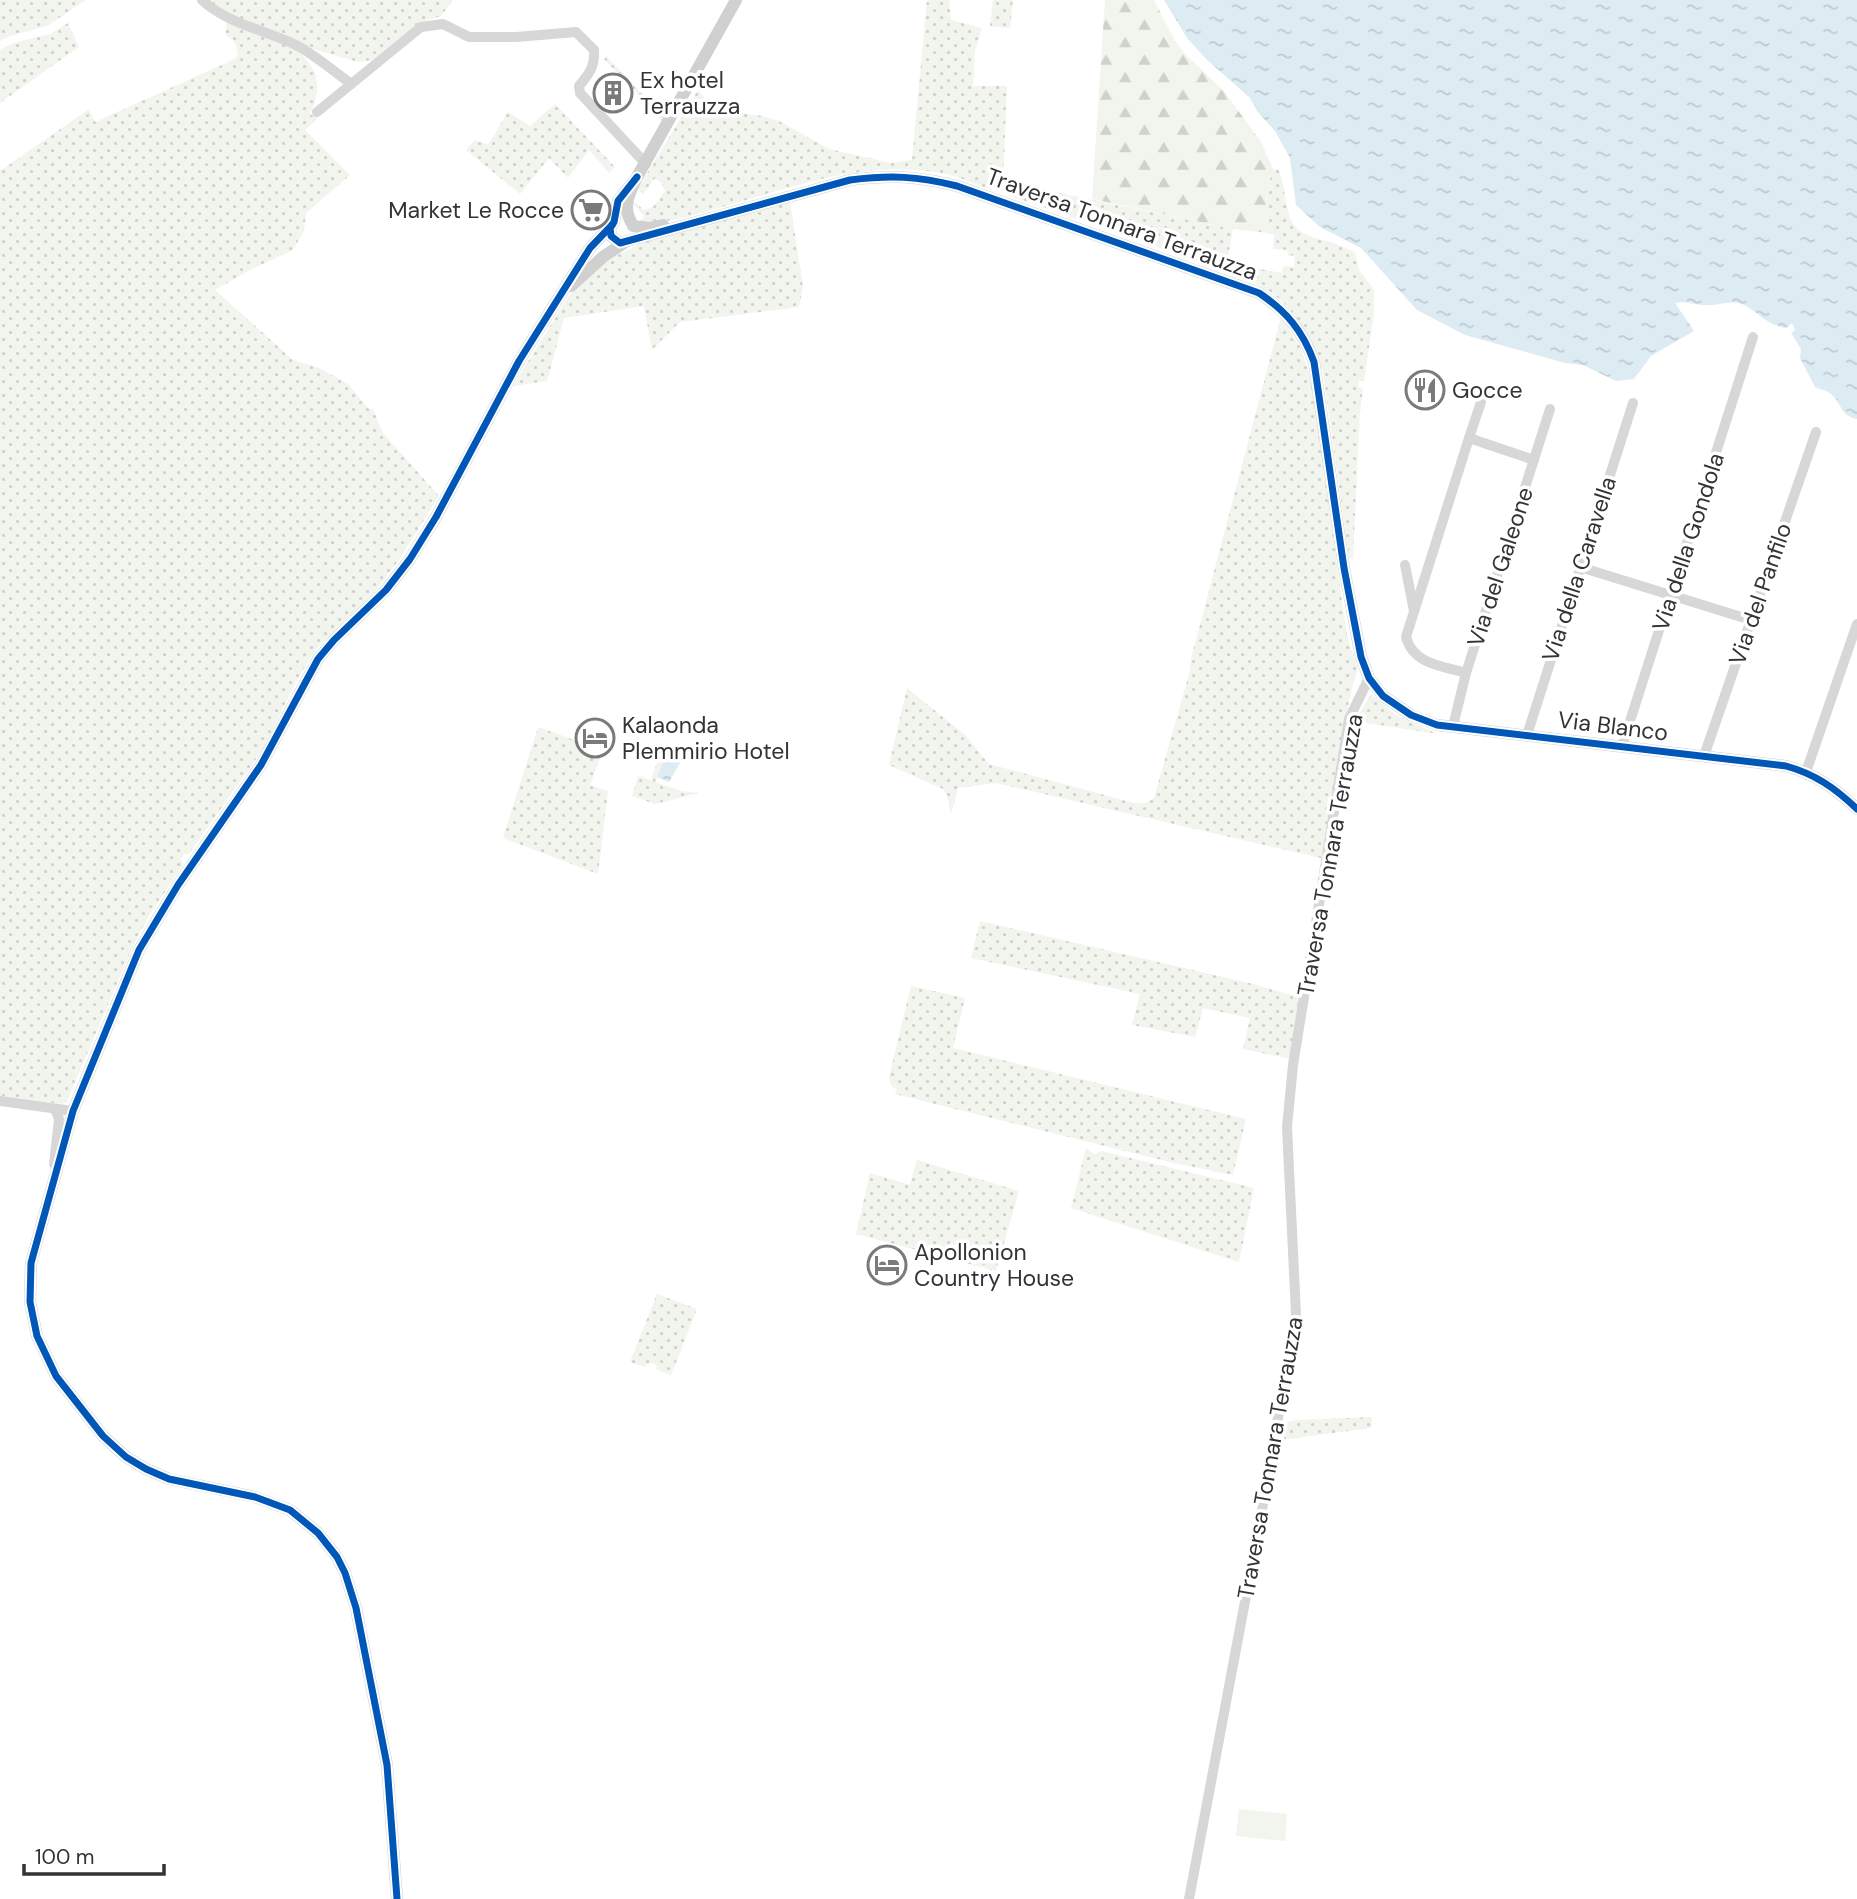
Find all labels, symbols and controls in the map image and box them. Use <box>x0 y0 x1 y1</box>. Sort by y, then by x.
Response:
place label: Ex hotel Terrauzza <box>640 65 740 121</box>
building icon: Ex hotel Terrauzza <box>592 72 634 114</box>
street label: Traversa Tonnara Terrauzza <box>982 161 1262 287</box>
supermarket icon: Market Le Rocce <box>570 189 612 231</box>
place label: Market Le Rocce <box>388 195 564 225</box>
restaurant icon: Gocce <box>1404 369 1446 411</box>
place label: Gocce <box>1452 375 1522 405</box>
street label: Via della Gondola <box>1645 449 1731 635</box>
street label: Via della Caravella <box>1535 473 1623 665</box>
street label: Via del Galeone <box>1460 483 1540 651</box>
street label: Via del Panfilo <box>1722 519 1798 669</box>
street label: Via Blanco <box>1556 704 1670 748</box>
place label: Kalaonda Plemmirio Hotel <box>622 710 790 766</box>
street label: Traversa Tonnara Terrauzza <box>1290 711 1370 999</box>
hotel icon: Kalaonda Plemmirio Hotel <box>574 717 616 759</box>
place label: Apollonion Country House <box>914 1237 1074 1293</box>
hotel icon: Apollonion Country House <box>866 1244 908 1286</box>
street label: Traversa Tonnara Terrauzza <box>1230 1314 1310 1602</box>
scale bar <box>24 1832 164 1876</box>
text: 100 m <box>35 1843 95 1871</box>

